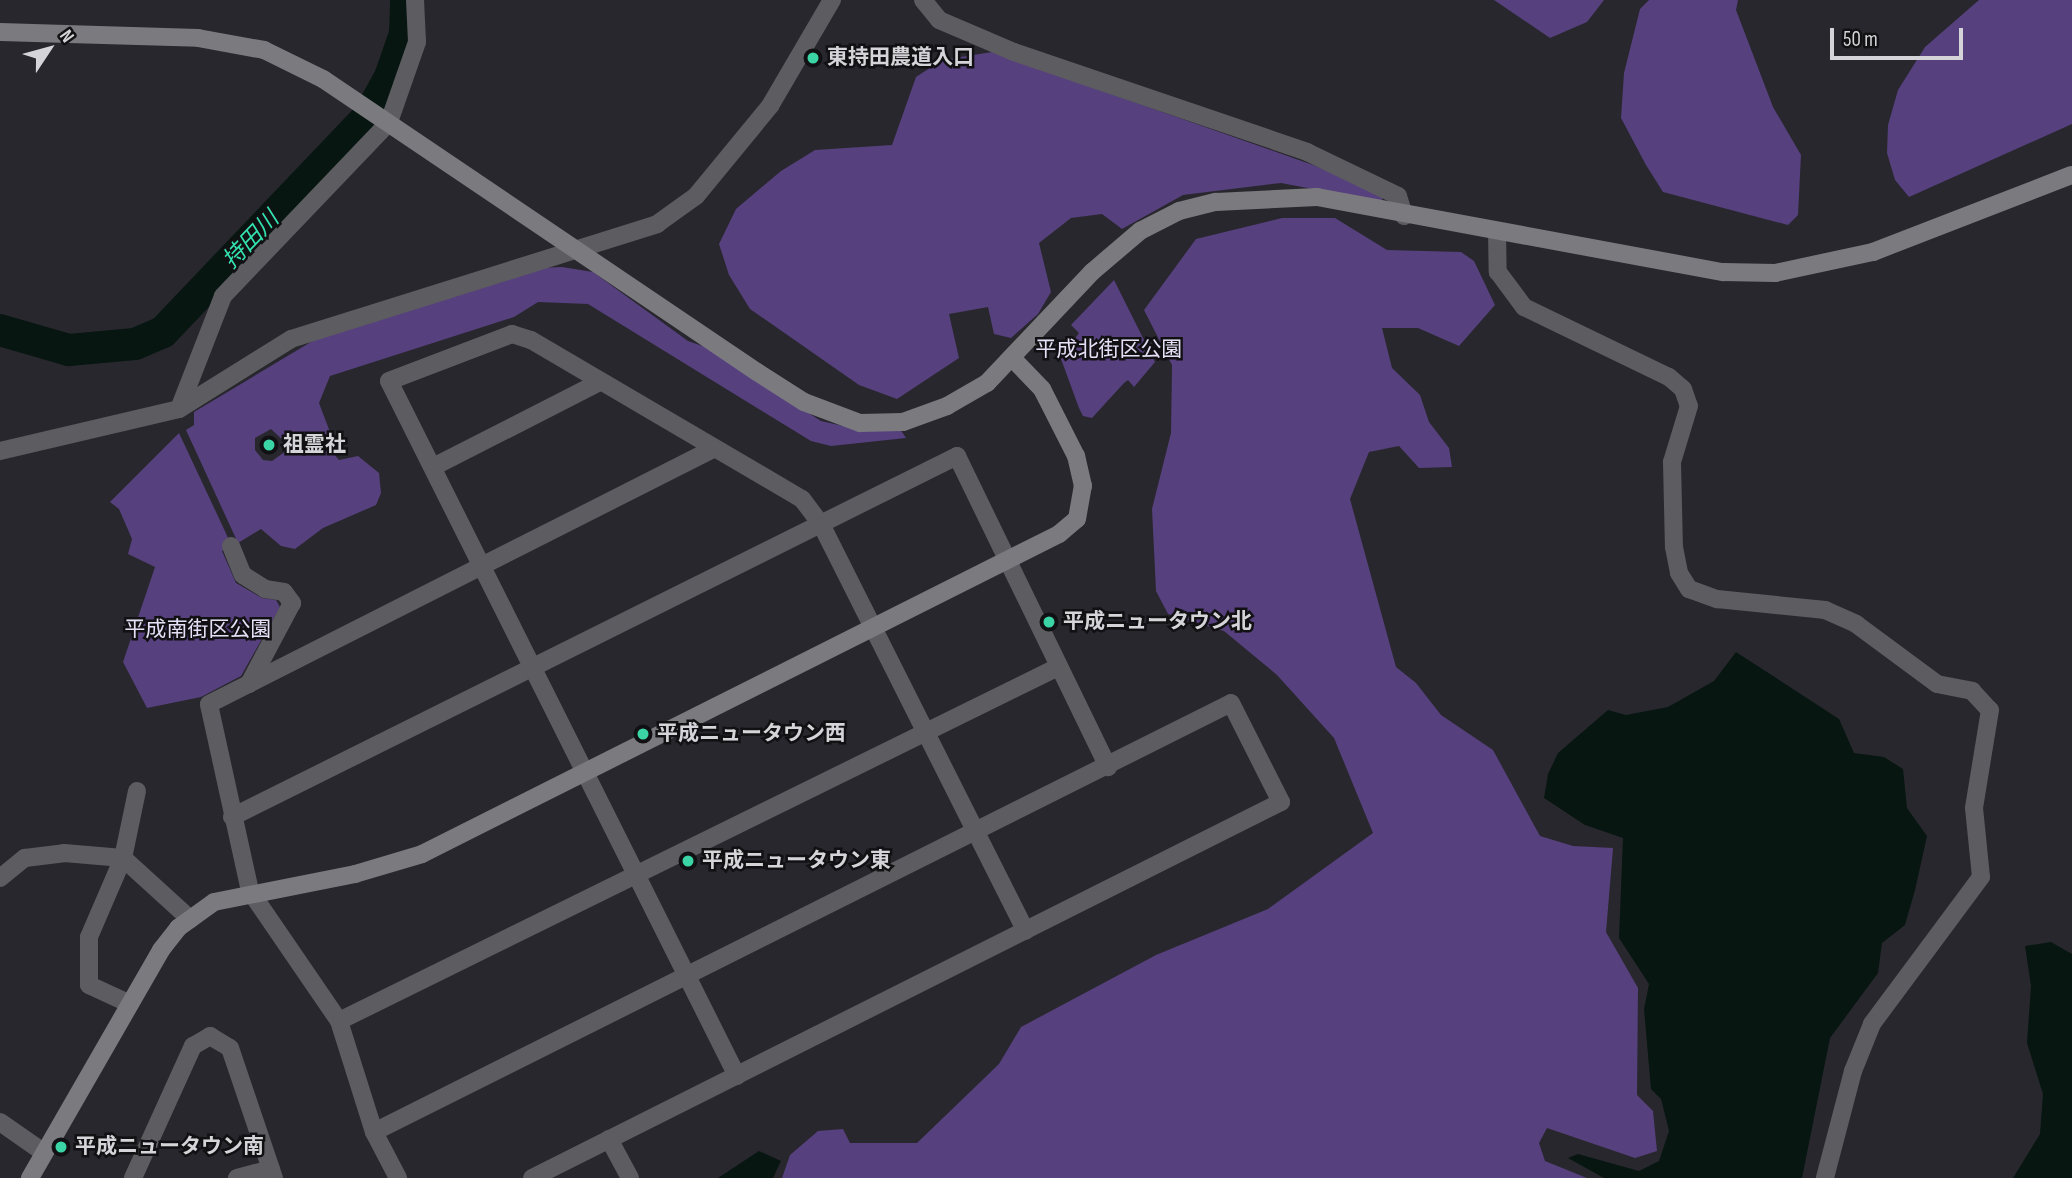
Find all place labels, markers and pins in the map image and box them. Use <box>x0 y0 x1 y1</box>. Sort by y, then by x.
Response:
place label: 東持田農道入口 <box>827 45 974 71</box>
marker: 東持田農道入口 <box>805 50 821 66</box>
place label: 祖霊社 <box>283 432 346 458</box>
marker: 祖霊社 <box>261 437 277 453</box>
place label: 平成ニュータウン北 <box>1063 609 1252 635</box>
marker: 平成ニュータウン北 <box>1041 614 1057 630</box>
place label: 平成ニュータウン西 <box>657 721 846 747</box>
marker: 平成ニュータウン西 <box>635 726 651 742</box>
place label: 平成ニュータウン東 <box>702 848 891 874</box>
marker: 平成ニュータウン東 <box>680 853 696 869</box>
place label: 平成ニュータウン南 <box>75 1134 264 1160</box>
marker: 平成ニュータウン南 <box>53 1139 69 1155</box>

